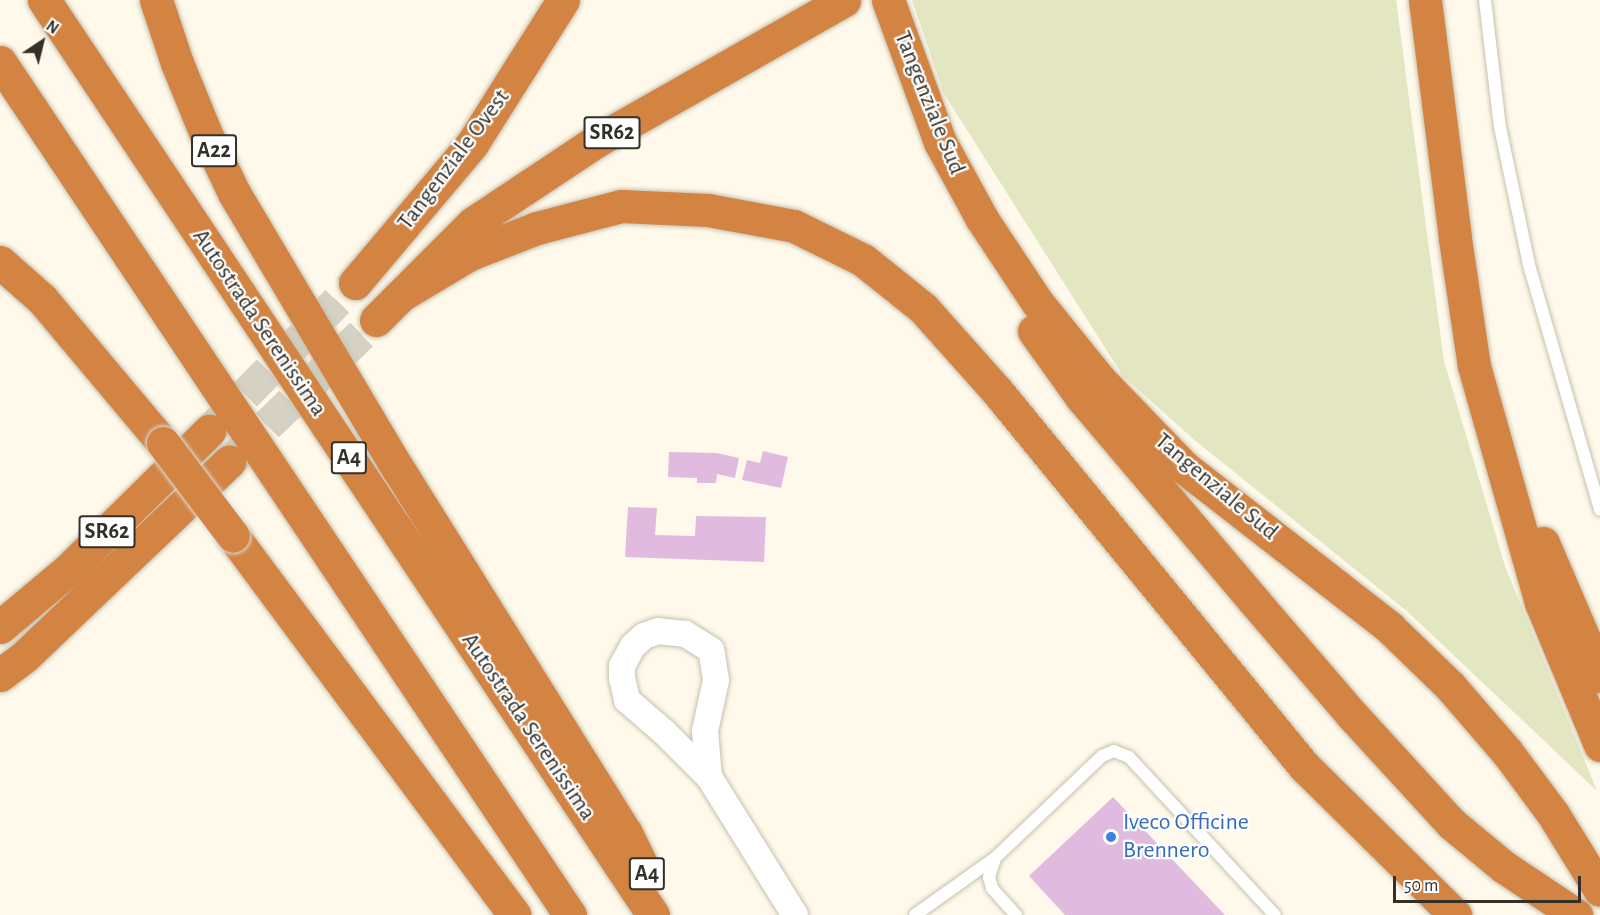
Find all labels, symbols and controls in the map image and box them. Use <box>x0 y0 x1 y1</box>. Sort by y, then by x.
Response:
north arrow <box>12 12 72 72</box>
text: N <box>43 18 61 37</box>
street label: Tangenziale Sud <box>887 27 971 179</box>
street label: Tangenziale Ovest <box>392 84 516 236</box>
road number: SR62 <box>584 114 640 152</box>
road number: A22 <box>190 132 238 170</box>
street label: Autostrada Serenissima <box>186 224 332 422</box>
street label: Tangenziale Sud <box>1148 427 1284 547</box>
road number: A4 <box>330 439 368 477</box>
road number: SR62 <box>78 513 136 551</box>
street label: Autostrada Serenissima <box>455 628 601 826</box>
place label: Iveco Officine Brennero <box>1123 809 1249 865</box>
marker: Iveco Officine Brennero <box>1104 830 1118 844</box>
road number: A4 <box>628 855 666 893</box>
scale bar <box>1396 864 1584 902</box>
text: 50 m <box>1404 877 1438 895</box>

